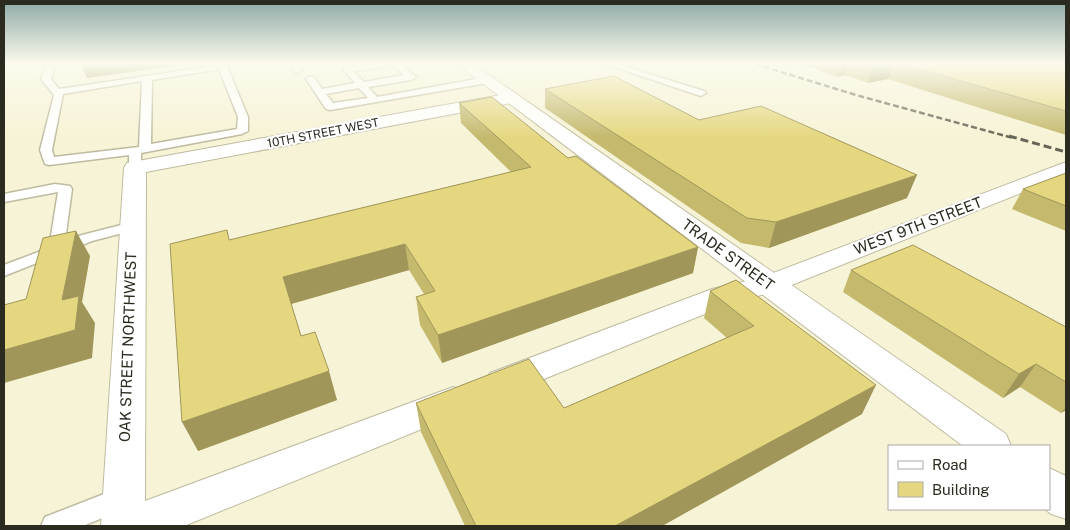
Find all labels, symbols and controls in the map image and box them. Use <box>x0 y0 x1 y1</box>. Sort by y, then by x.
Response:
street label: 10TH STREET WEST <box>266 115 380 151</box>
street label: WEST 9TH STREET <box>851 193 985 258</box>
street label: TRADE STREET <box>679 215 778 294</box>
street label: OAK STREET NORTHWEST <box>116 251 139 442</box>
legend <box>888 445 1050 510</box>
text: Road <box>932 456 968 473</box>
text: Building <box>932 481 990 498</box>

